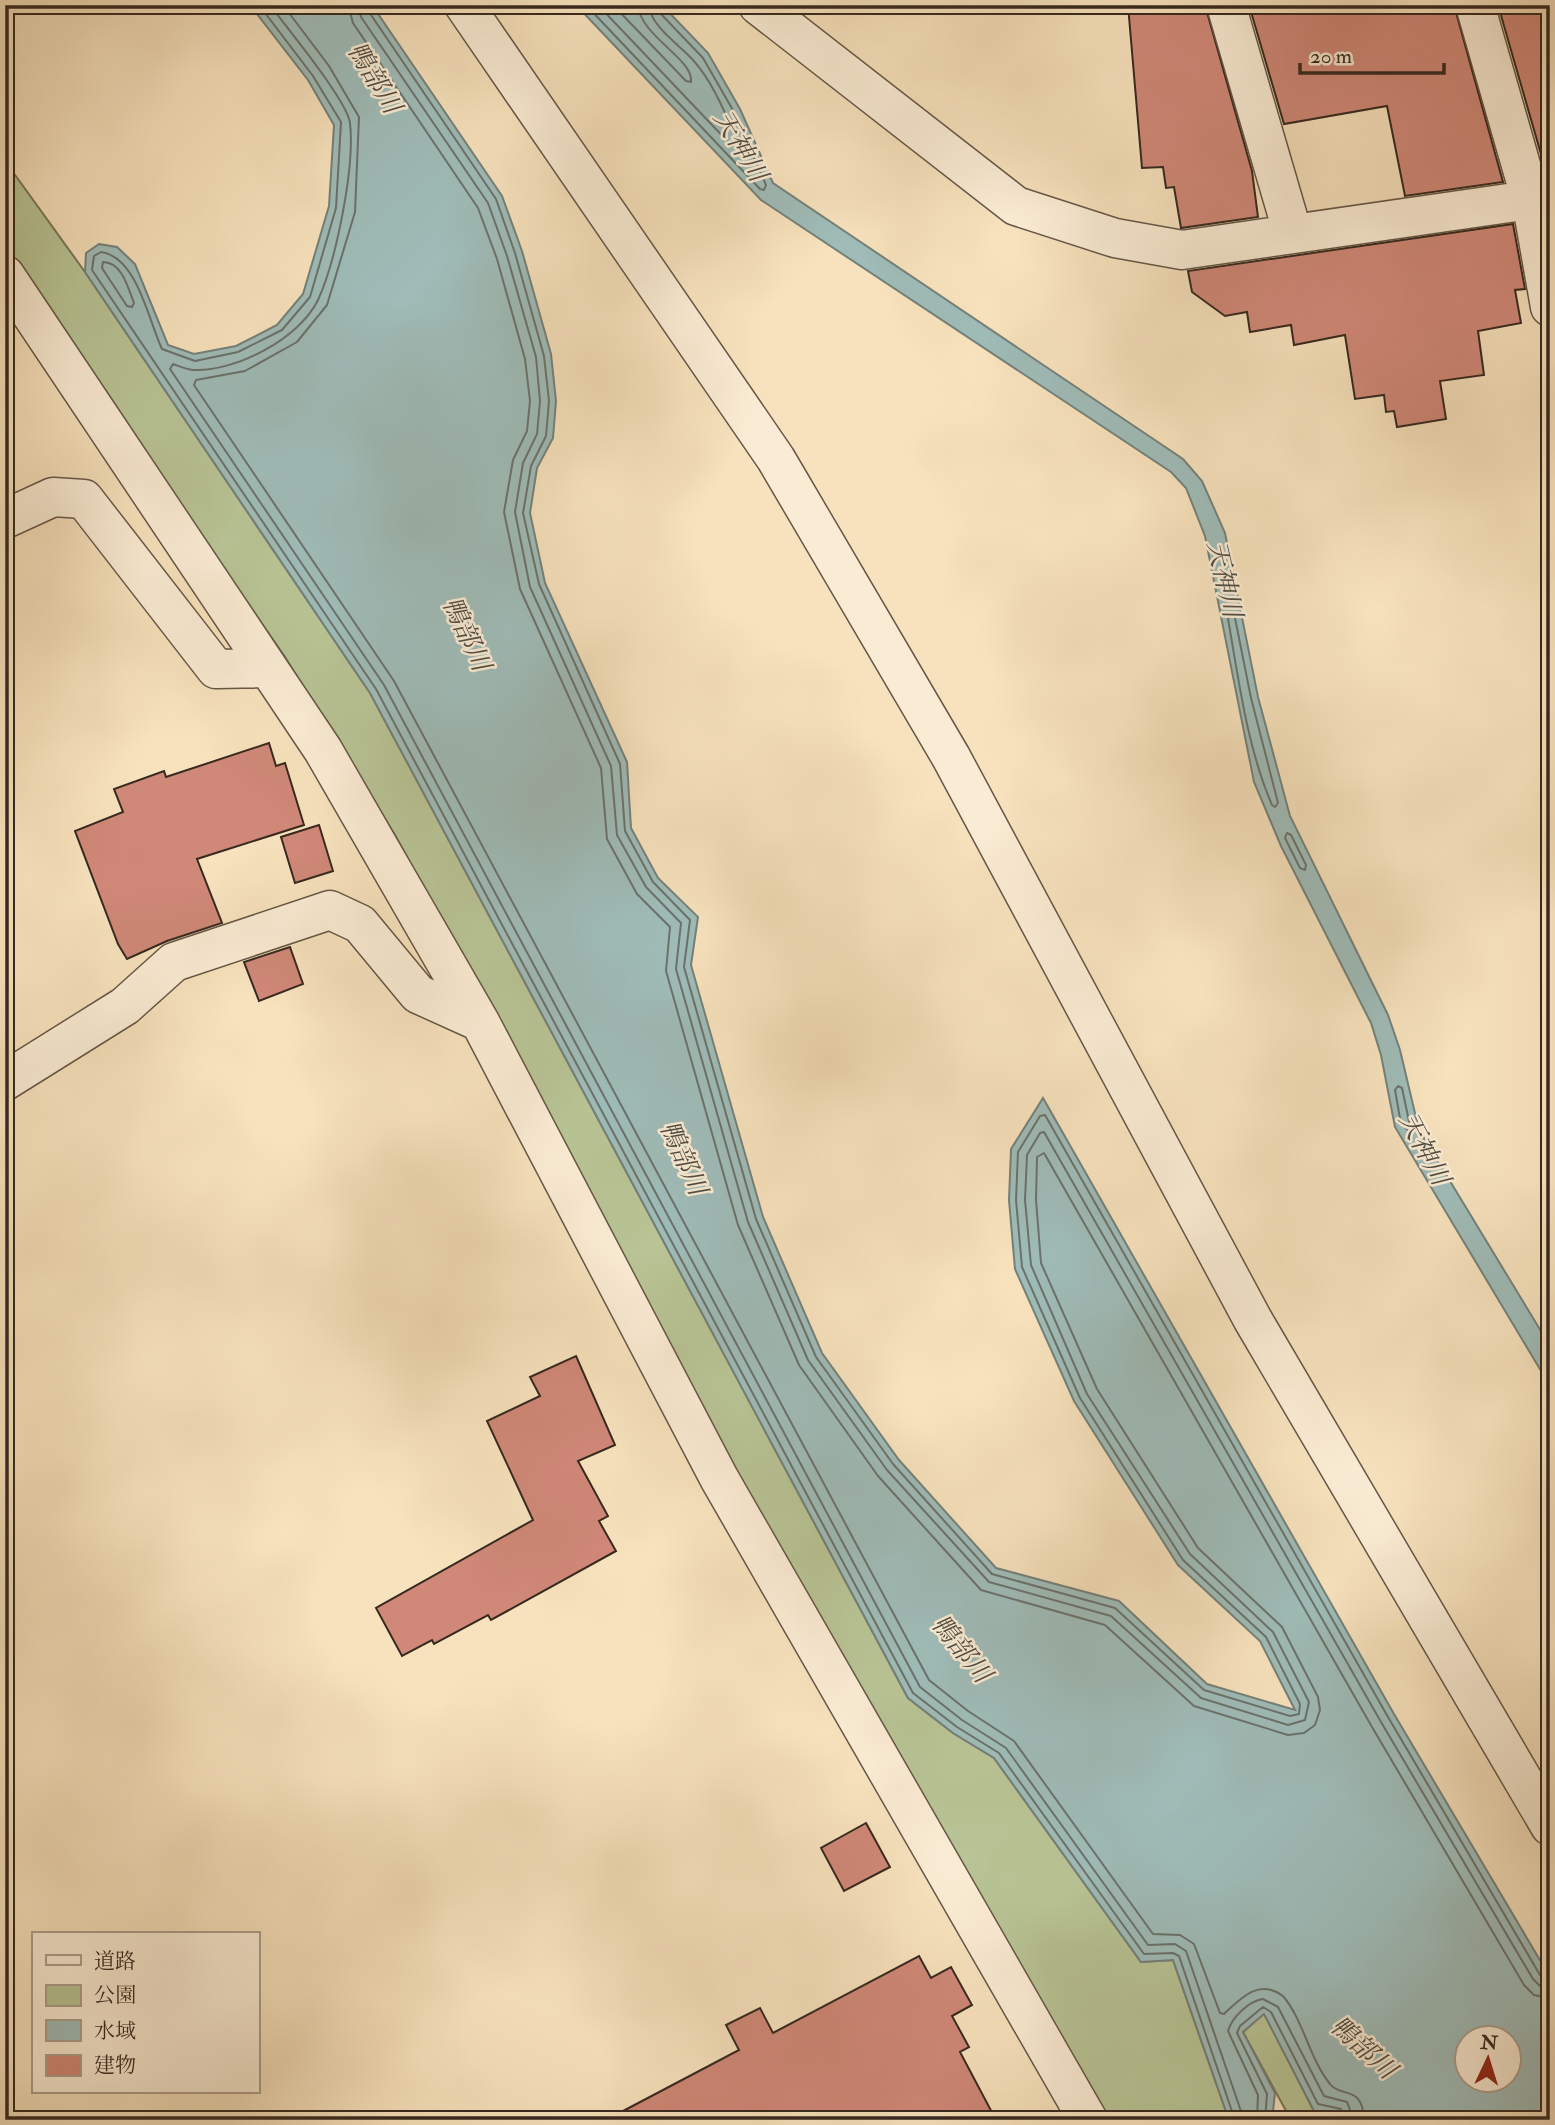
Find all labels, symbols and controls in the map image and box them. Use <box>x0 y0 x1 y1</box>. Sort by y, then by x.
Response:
scale bar <box>1300 32 1443 76</box>
water label: 鴨部川 <box>340 36 409 122</box>
text: 20 m <box>1310 43 1352 70</box>
water label: 天神川 <box>706 104 775 190</box>
water label: 天神川 <box>1200 537 1249 624</box>
water label: 鴨部川 <box>435 592 498 679</box>
water label: 天神川 <box>1392 1107 1458 1194</box>
water label: 鴨部川 <box>653 1116 715 1203</box>
water label: 鴨部川 <box>924 1609 1000 1692</box>
legend <box>32 1932 259 2094</box>
text: 道路 <box>94 1948 136 1975</box>
text: 公園 <box>94 1982 136 2009</box>
water label: 鴨部川 <box>1323 2010 1405 2088</box>
text: 水域 <box>94 2018 136 2045</box>
north arrow <box>1454 2024 1524 2094</box>
text: N <box>1479 2030 1499 2056</box>
text: 建物 <box>94 2052 136 2079</box>

